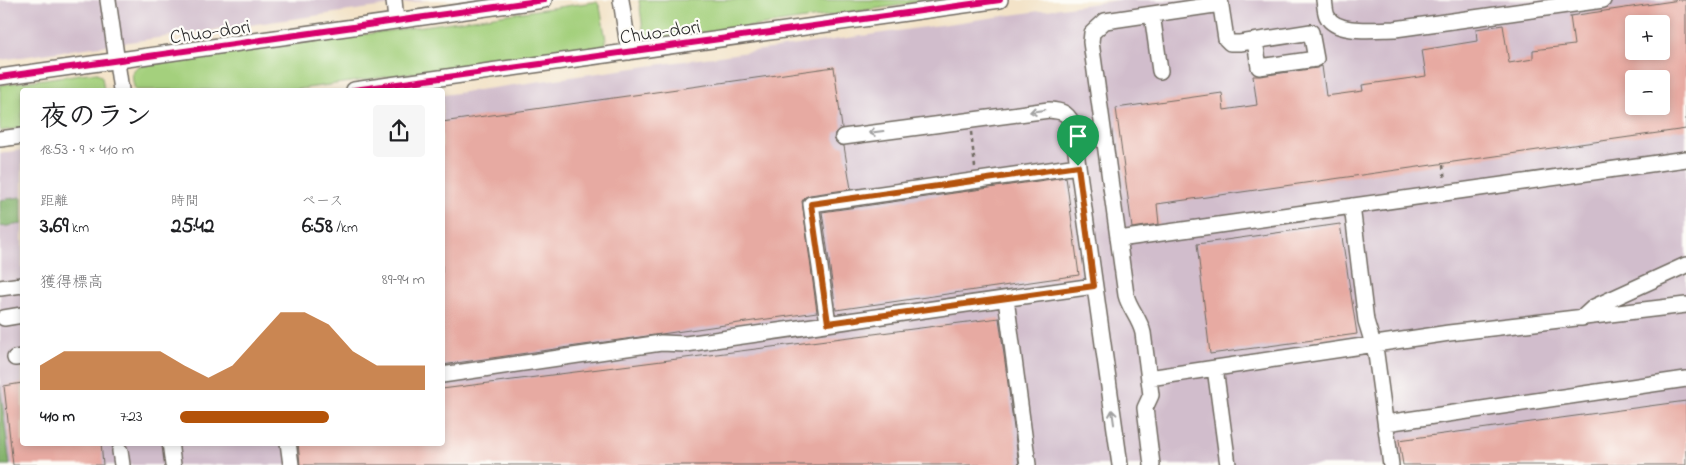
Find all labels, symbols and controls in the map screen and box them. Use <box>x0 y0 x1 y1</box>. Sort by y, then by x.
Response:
street label: Chuo-dori <box>168 13 253 53</box>
street label: Chuo-dori <box>618 13 703 53</box>
map controls <box>1625 15 1670 115</box>
button: + <box>1625 15 1670 60</box>
button: − <box>1625 70 1670 115</box>
text: 夜のラン <box>40 98 152 139</box>
button: share <box>373 105 425 157</box>
one-way arrow <box>1030 106 1046 116</box>
pin <box>1057 115 1099 166</box>
icon: arrive <box>1064 122 1092 150</box>
one-way arrow <box>869 128 885 138</box>
text: 18:53 · 9 × 410 m <box>40 138 134 162</box>
text: 距離 <box>40 191 68 212</box>
text: 時間 <box>171 191 199 212</box>
text: ペース <box>302 191 343 212</box>
text: 3.69 <box>40 212 69 242</box>
text: 25:42 <box>171 212 214 242</box>
text: 6:58 <box>302 212 333 242</box>
text: km <box>69 218 89 239</box>
text: /km <box>333 218 358 239</box>
text: 89–94 m <box>382 268 425 292</box>
text: 獲得標高 <box>40 271 104 295</box>
text: 410 m <box>40 405 75 429</box>
text: 7:23 <box>120 405 143 429</box>
one-way arrow <box>1108 409 1118 425</box>

